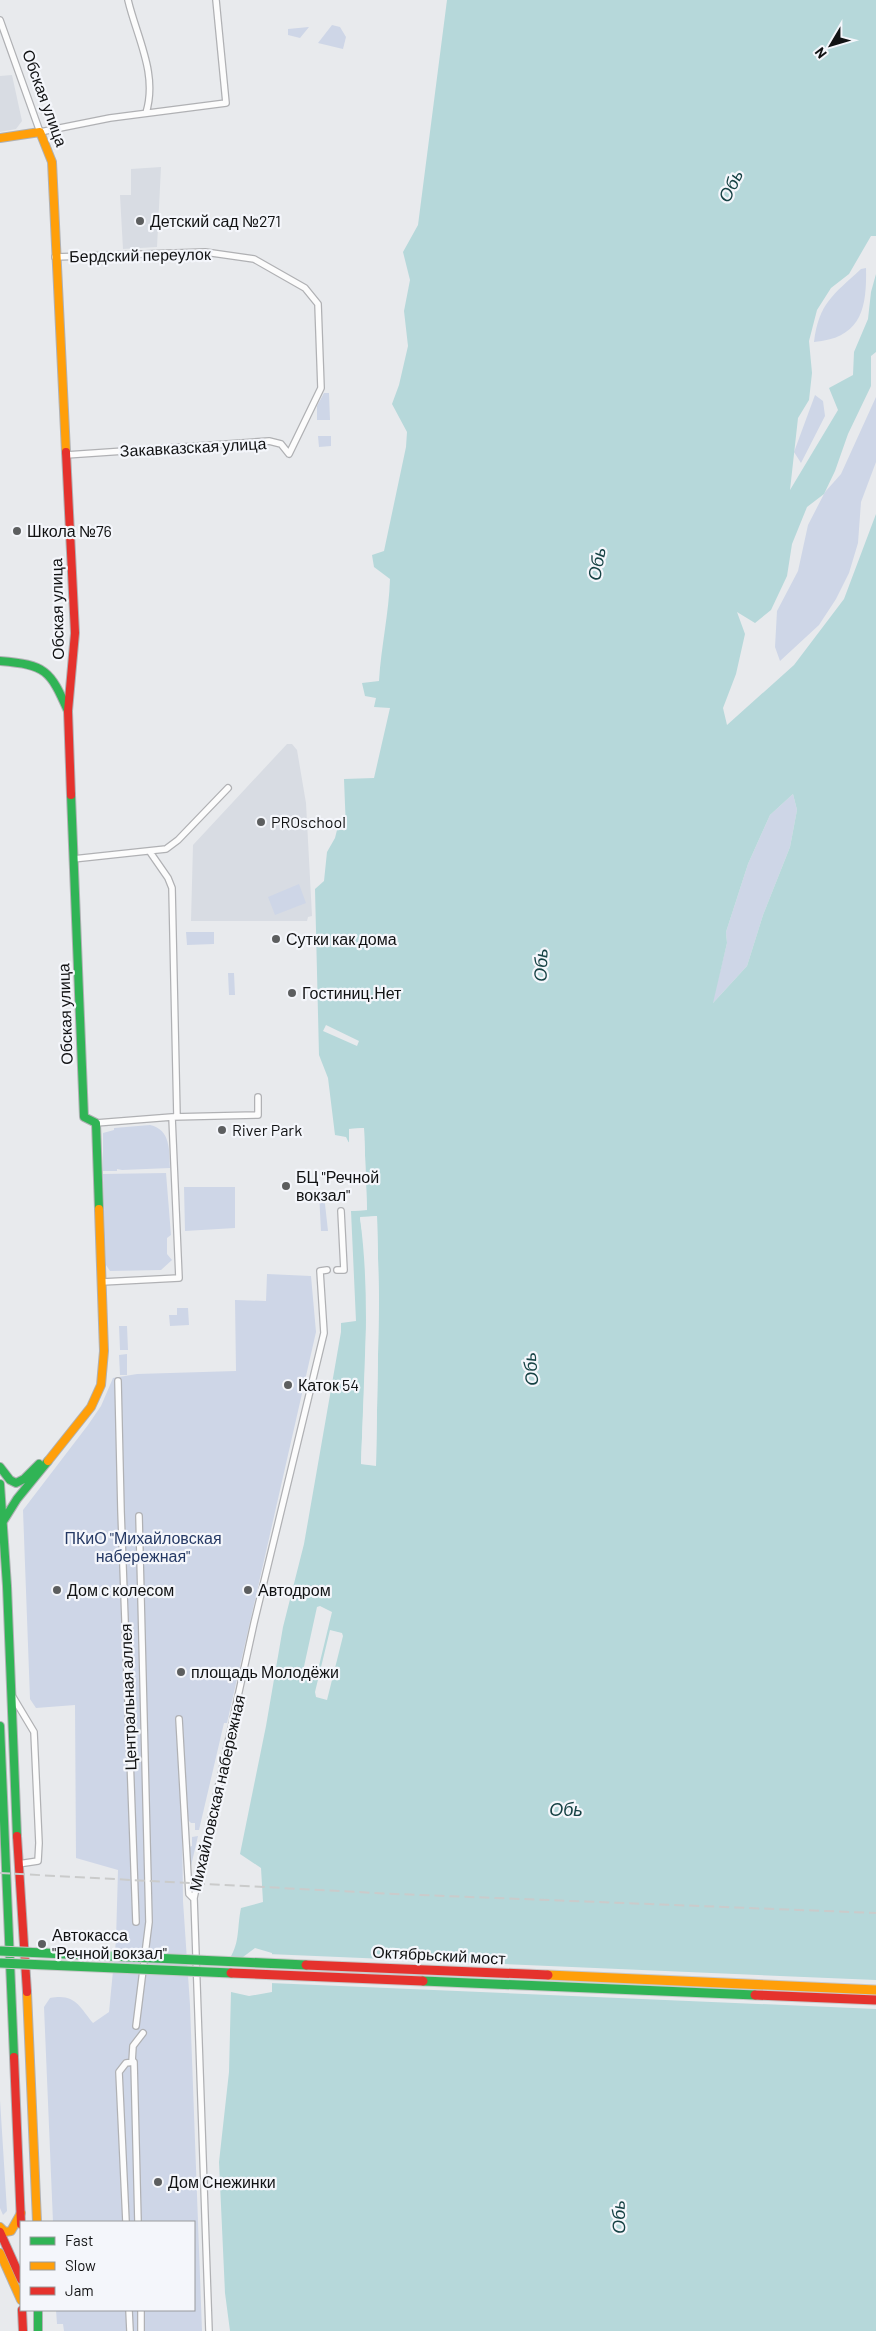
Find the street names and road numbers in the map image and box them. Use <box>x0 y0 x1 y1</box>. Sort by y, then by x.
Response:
street label: Обская улица <box>19 47 72 149</box>
street label: Бердский переулок <box>69 244 212 265</box>
street label: Закавказская улица <box>119 433 267 460</box>
street label: Обская улица <box>46 558 67 660</box>
street label: Обская улица <box>53 963 76 1065</box>
street label: Центральная аллея <box>115 1623 140 1771</box>
street label: Михайловская набережная <box>185 1693 248 1893</box>
street label: Октябрьский мост <box>372 1942 507 1968</box>

